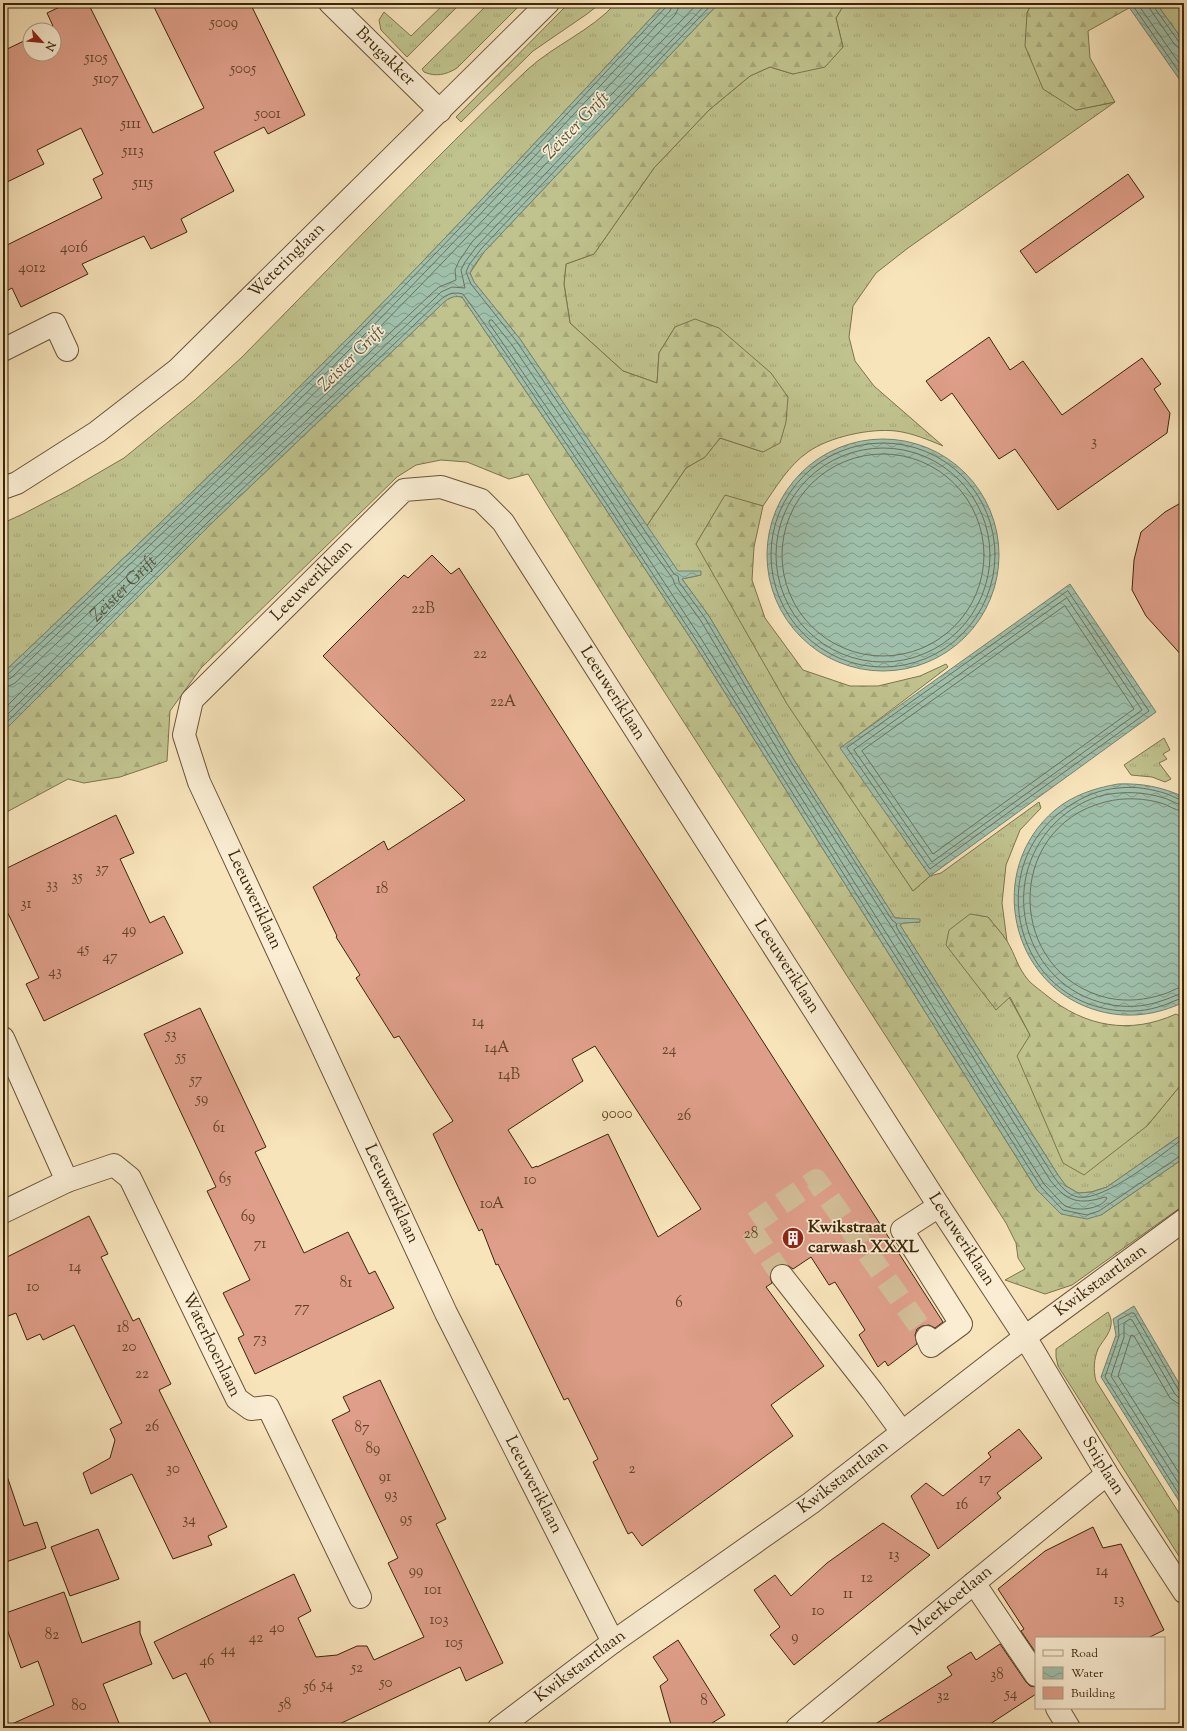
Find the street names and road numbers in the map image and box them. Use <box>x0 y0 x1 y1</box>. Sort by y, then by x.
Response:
street label: Brugakker <box>350 22 421 92</box>
street label: Weteringlaan <box>244 218 331 304</box>
street label: Leeuweriklaan <box>266 535 359 627</box>
street label: Leeuweriklaan <box>573 642 651 745</box>
street label: Leeuweriklaan <box>221 846 287 954</box>
street label: Leeuweriklaan <box>748 915 825 1018</box>
street label: Leeuweriklaan <box>358 1140 424 1248</box>
street label: Leeuweriklaan <box>922 1188 1001 1291</box>
street label: Kwikstaartlaan <box>1050 1239 1152 1323</box>
street label: Waterhoenlaan <box>175 1289 246 1401</box>
street label: Leeuweriklaan <box>498 1432 568 1538</box>
street label: Sniplaan <box>1075 1432 1130 1500</box>
street label: Kwikstaartlaan <box>793 1435 894 1520</box>
street label: Meerkoetlaan <box>905 1560 998 1642</box>
street label: Kwikstaartlaan <box>530 1624 631 1709</box>

